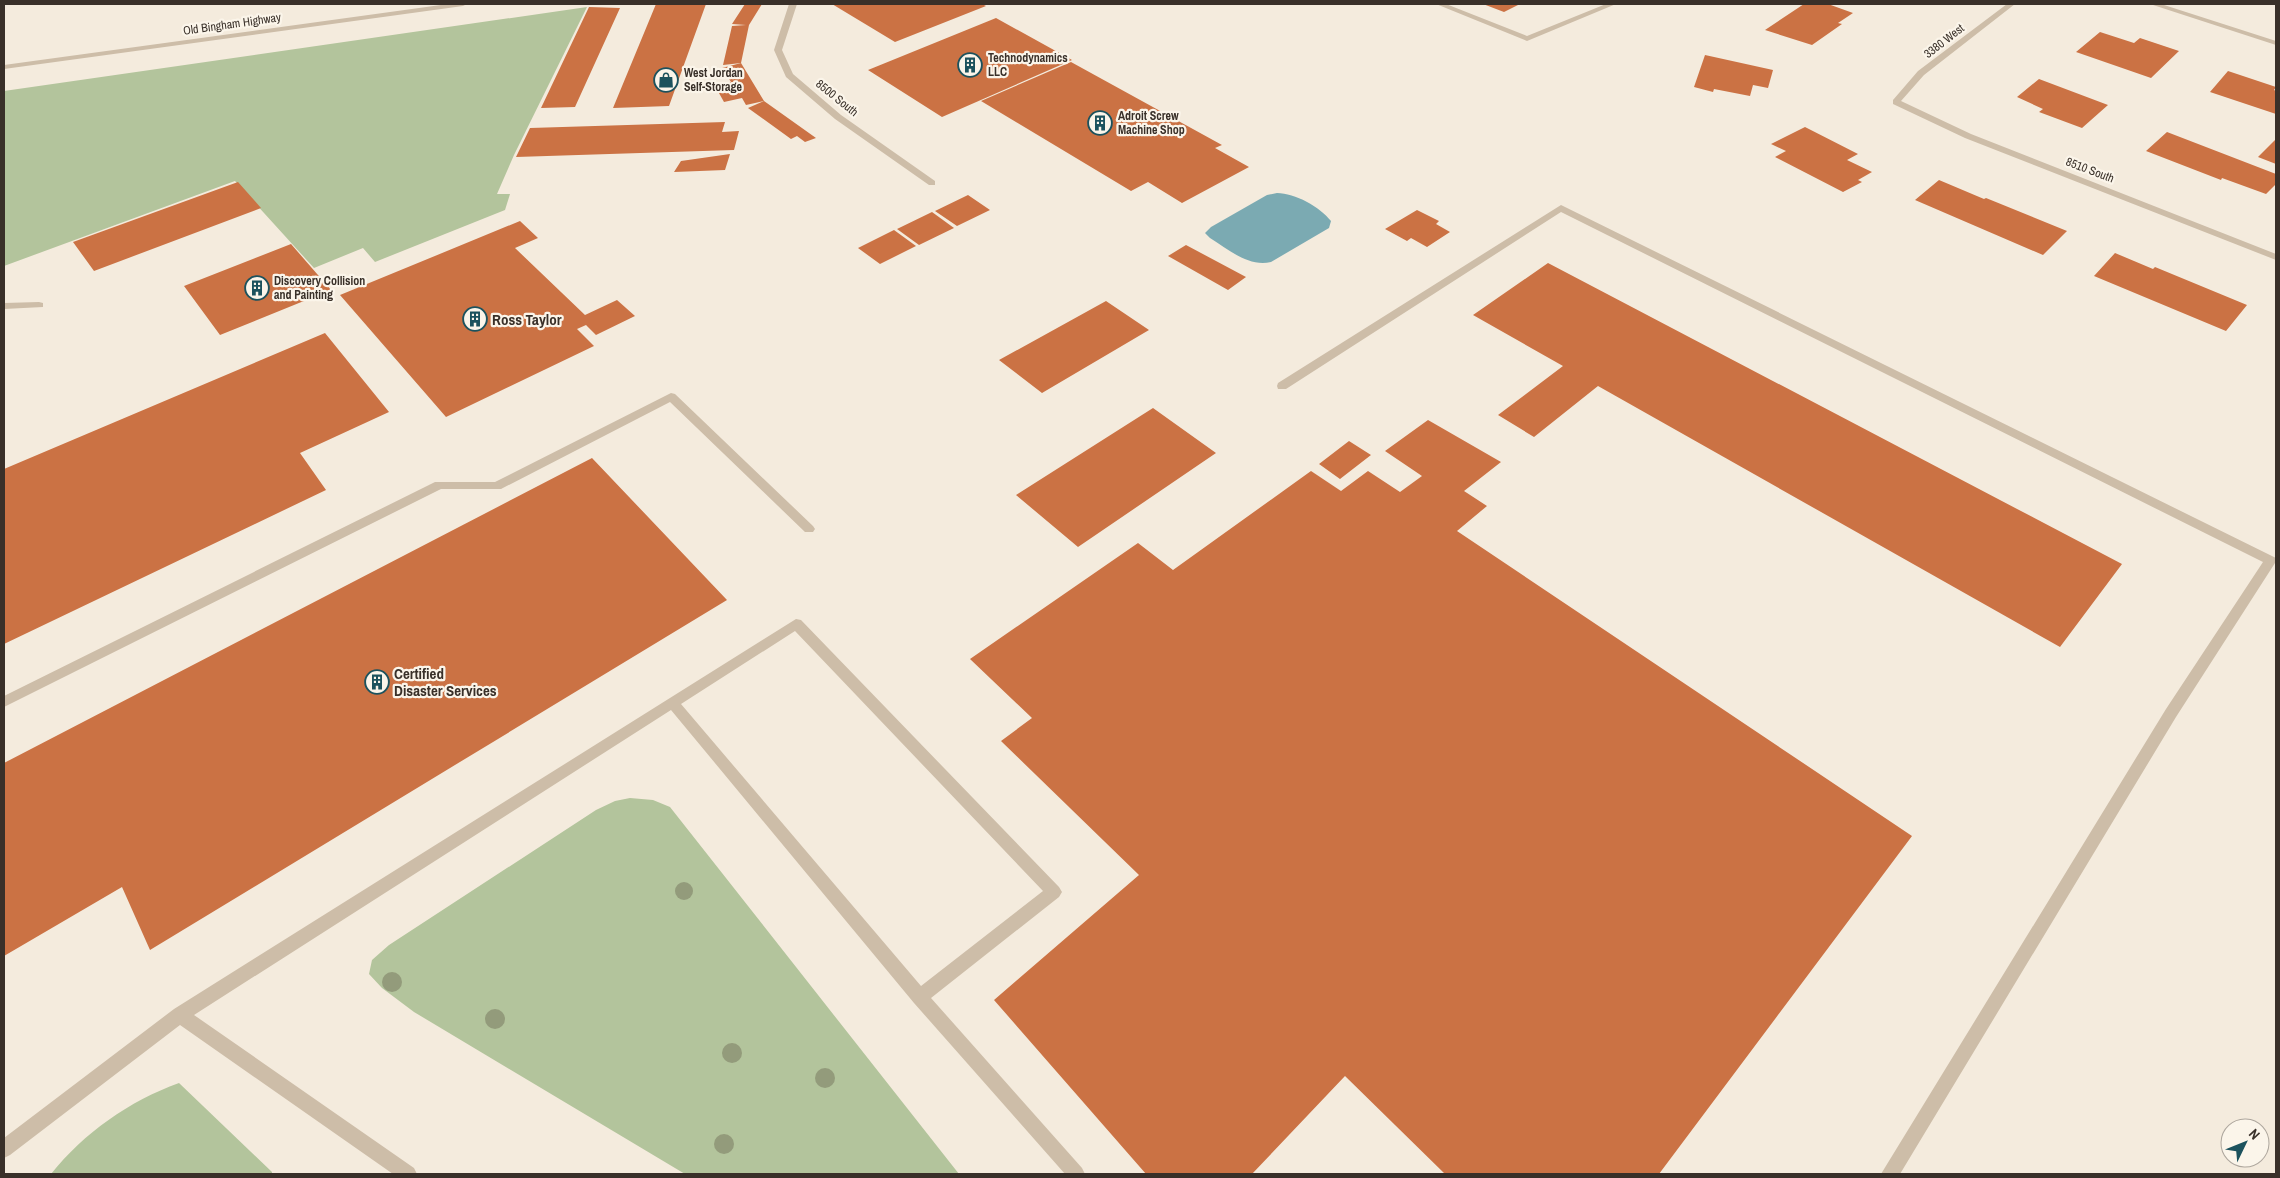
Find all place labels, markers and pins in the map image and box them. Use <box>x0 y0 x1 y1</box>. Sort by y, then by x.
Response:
place label: Technodynamics LLC <box>988 50 1068 80</box>
building icon: Technodynamics LLC <box>957 52 983 78</box>
place label: West Jordan Self-Storage <box>684 65 743 95</box>
shop icon: West Jordan Self-Storage <box>653 67 679 93</box>
place label: Adroit Screw Machine Shop <box>1118 108 1185 138</box>
building icon: Adroit Screw Machine Shop <box>1087 110 1113 136</box>
place label: Discovery Collision and Painting <box>274 273 365 303</box>
building icon: Discovery Collision and Painting <box>244 275 270 301</box>
building icon: Ross Taylor <box>462 306 488 332</box>
place label: Ross Taylor <box>492 309 562 330</box>
place label: Certified Disaster Services <box>394 663 497 701</box>
building icon: Certified Disaster Services <box>364 669 390 695</box>

